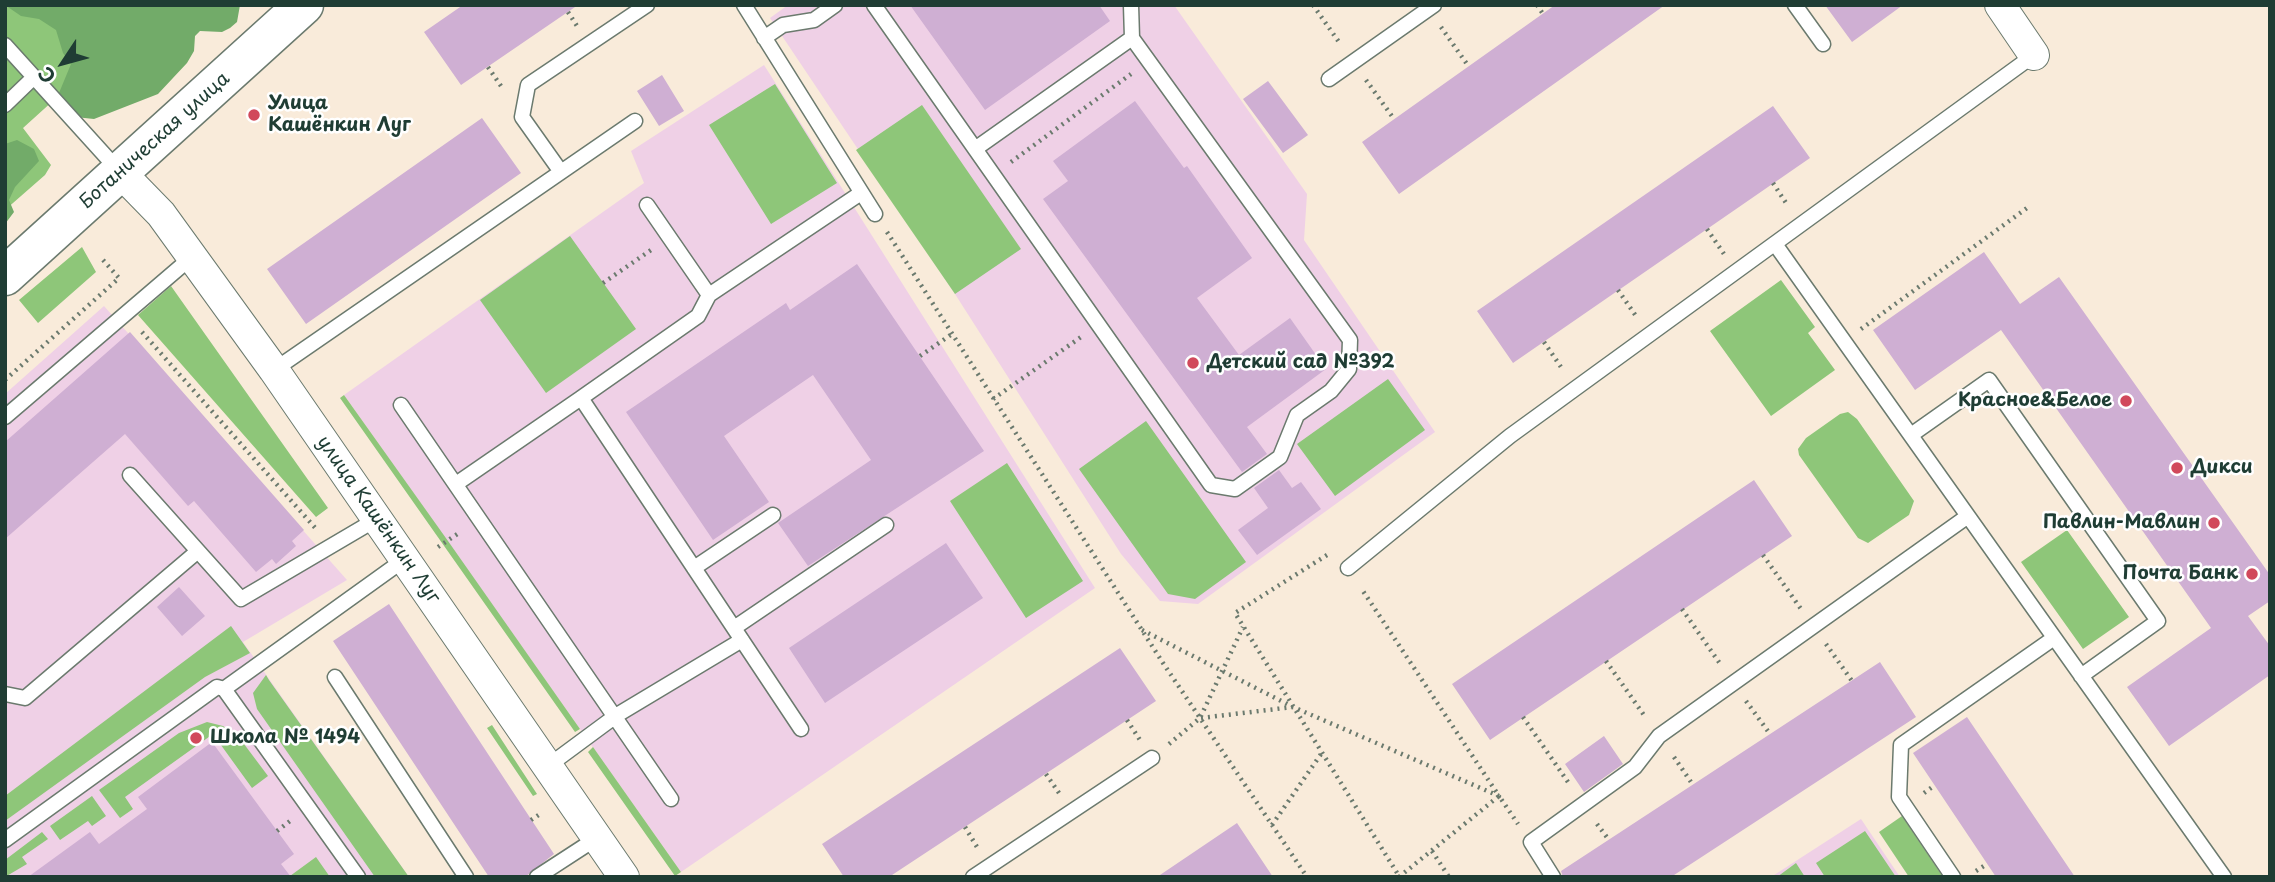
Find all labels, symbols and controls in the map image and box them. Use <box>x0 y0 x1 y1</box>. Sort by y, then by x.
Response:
north arrow <box>28 28 98 98</box>
text: С <box>30 61 62 89</box>
street label: Ботаническая улица <box>75 68 235 214</box>
place label: Улица Кашёнкин Луг <box>268 93 411 137</box>
marker: Улица Кашёнкин Луг <box>246 107 262 123</box>
place label: Детский сад №392 <box>1207 352 1395 374</box>
marker: Детский сад №392 <box>1185 355 1201 371</box>
place label: Красное&Белое <box>1958 390 2112 412</box>
marker: Красное&Белое <box>2118 393 2134 409</box>
street label: улица Кашёнкин Луг <box>311 432 445 608</box>
place label: Дикси <box>2191 457 2253 479</box>
marker: Дикси <box>2169 460 2185 476</box>
place label: Павлин-Мавлин <box>2043 512 2200 534</box>
marker: Павлин-Мавлин <box>2206 515 2222 531</box>
place label: Почта Банк <box>2123 563 2238 585</box>
marker: Почта Банк <box>2244 566 2260 582</box>
place label: Школа № 1494 <box>210 727 360 749</box>
marker: Школа № 1494 <box>188 730 204 746</box>

